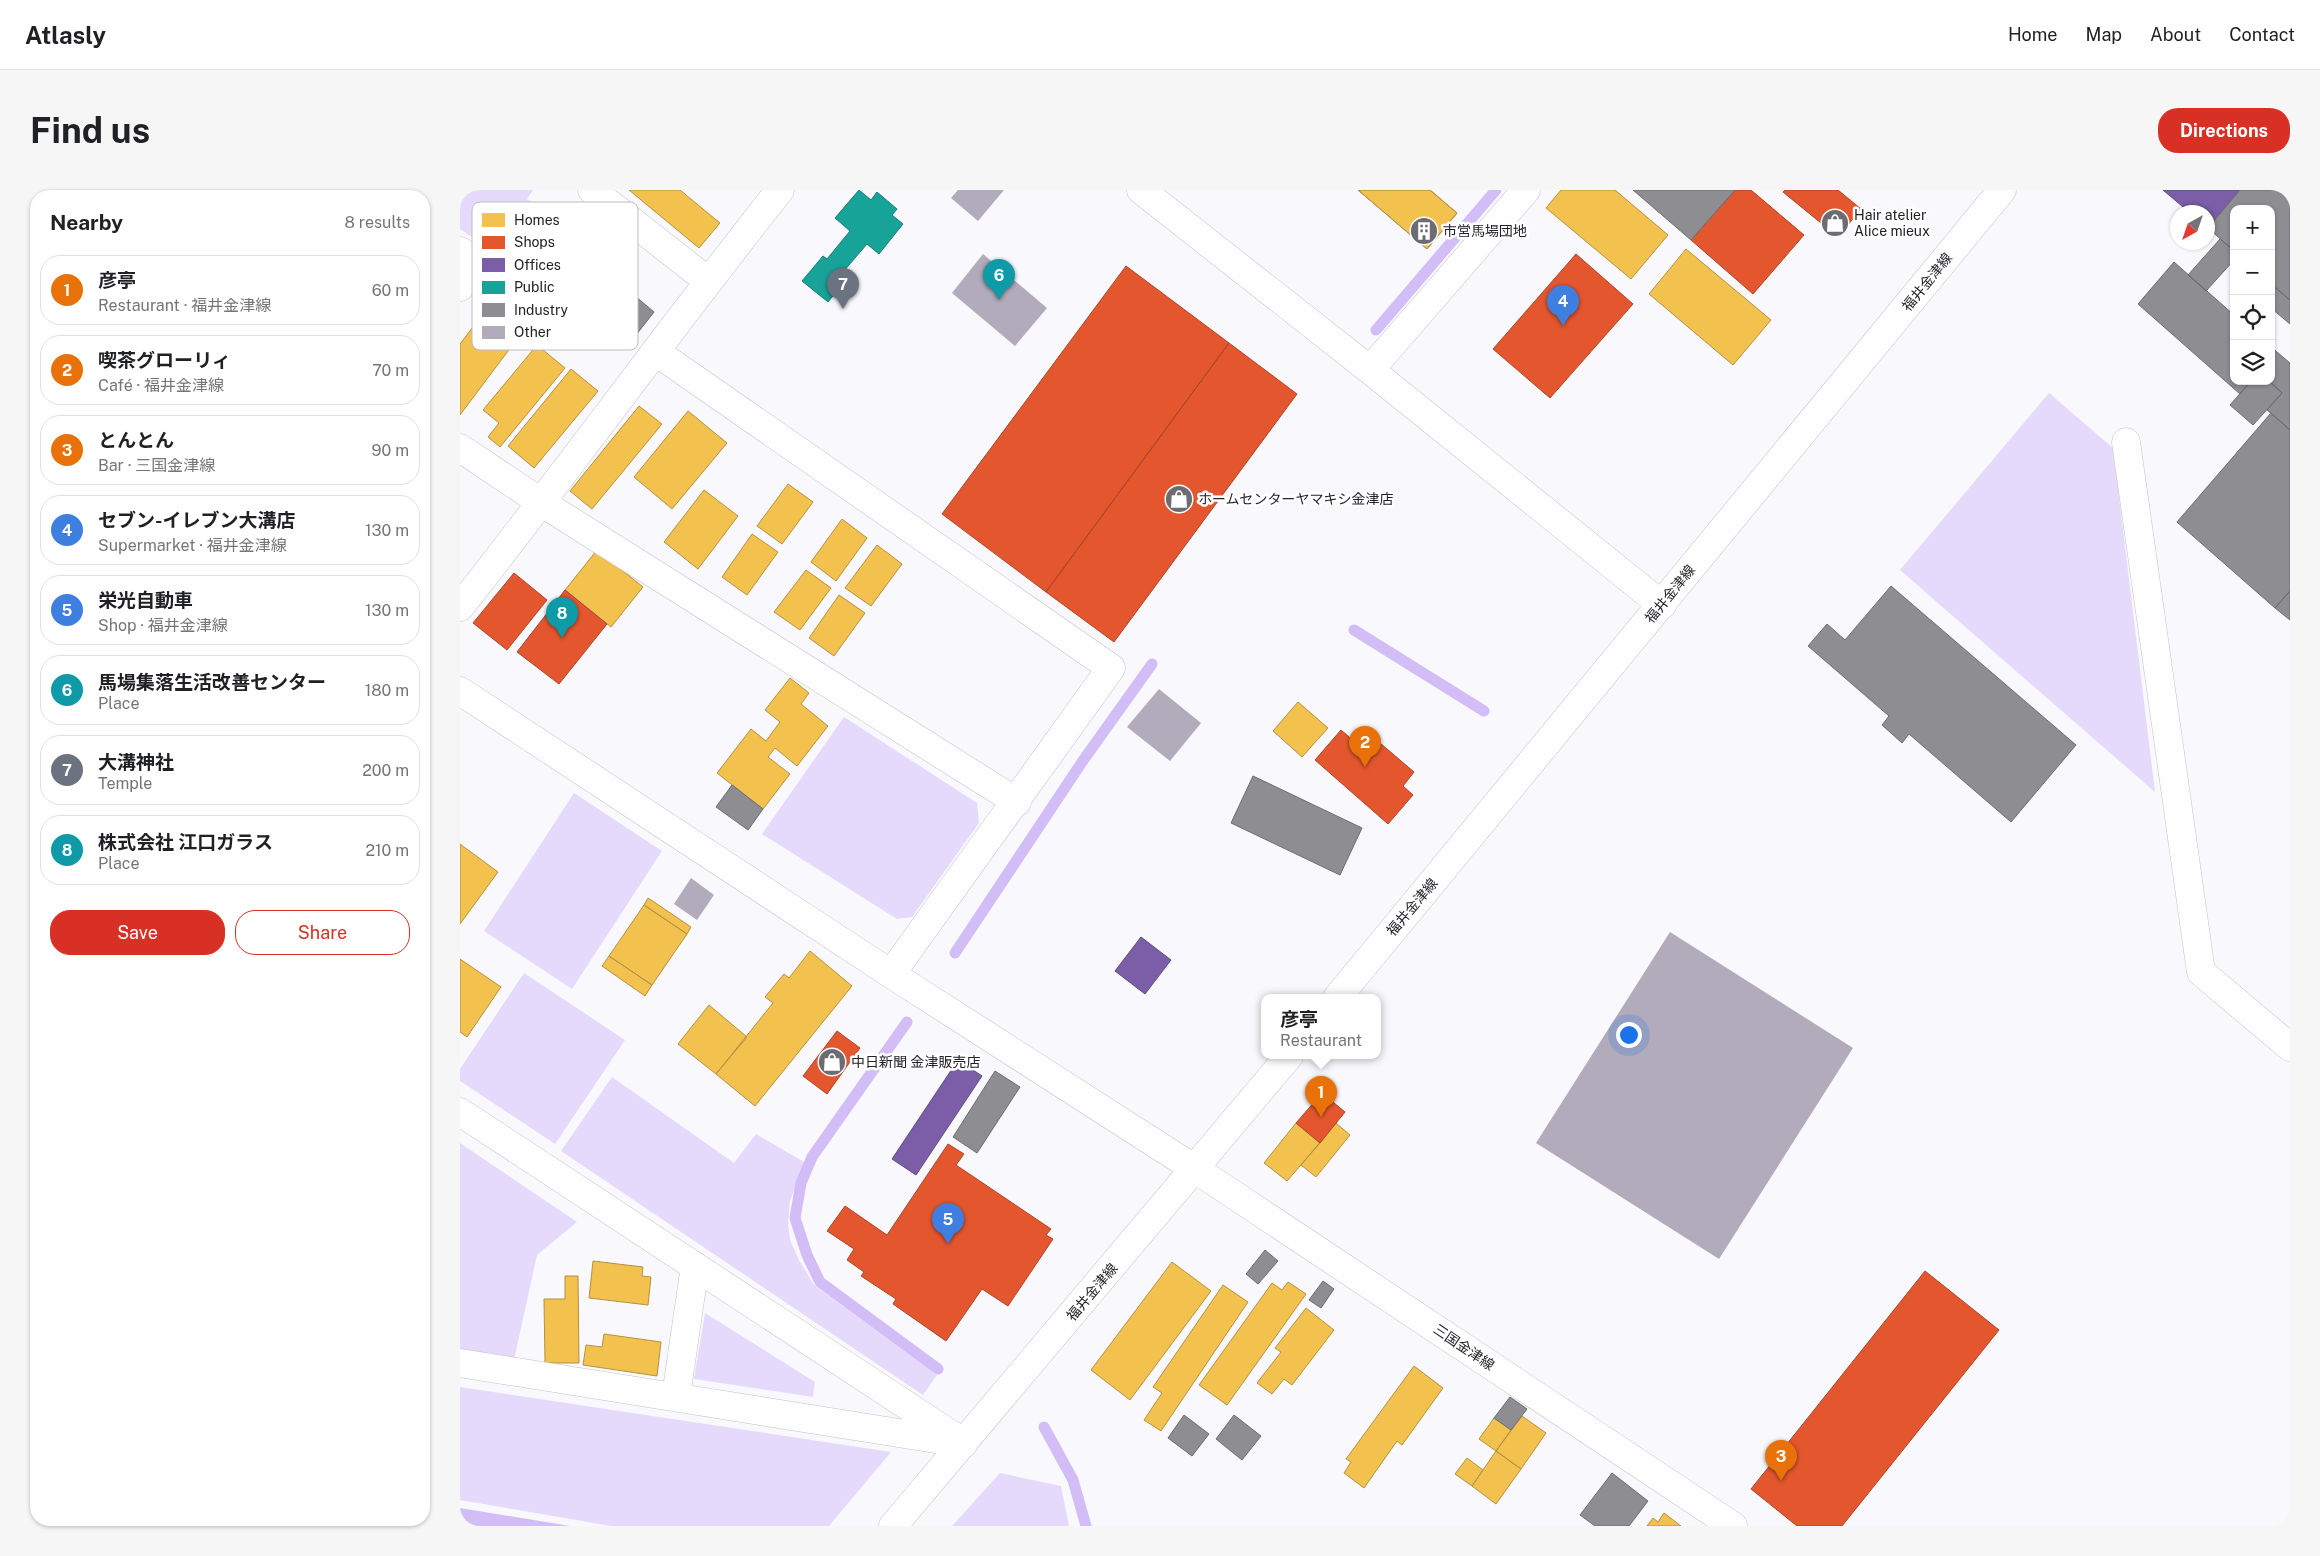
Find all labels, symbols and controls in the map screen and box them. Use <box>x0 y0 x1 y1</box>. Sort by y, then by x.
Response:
text: Atlasly <box>25 21 106 49</box>
text: Home <box>2008 24 2058 45</box>
text: Map <box>2086 24 2122 45</box>
text: About <box>2150 24 2201 45</box>
text: Contact <box>2229 24 2295 45</box>
button: Directions <box>2158 108 2290 153</box>
text: Find us <box>30 110 150 151</box>
legend <box>472 202 638 350</box>
north arrow <box>2170 205 2215 250</box>
map controls <box>2230 205 2275 385</box>
button: + <box>2230 205 2275 250</box>
place label: Hair atelier Alice mieux <box>1854 207 1930 239</box>
shop icon: Hair atelier Alice mieux <box>1820 208 1850 238</box>
text: Nearby <box>50 210 123 235</box>
text: Homes <box>514 212 560 228</box>
text: 8 results <box>345 213 410 232</box>
building icon: 市営馬場団地 <box>1409 216 1439 246</box>
place label: 市営馬場団地 <box>1443 223 1527 239</box>
text: Shops <box>514 234 555 250</box>
street label: 福井金津線 <box>1899 250 1955 314</box>
button: − <box>2230 250 2275 295</box>
text: Offices <box>514 257 561 273</box>
pin: 6 <box>983 259 1015 300</box>
pin: 7 <box>827 268 859 309</box>
text: 彦亭 <box>98 269 136 291</box>
text: Public <box>514 279 555 295</box>
text: 1 <box>64 281 70 300</box>
text: 60 m <box>372 281 409 300</box>
pin: 4 <box>1547 285 1579 326</box>
button: locate <box>2230 295 2275 340</box>
text: Restaurant · 福井金津線 <box>98 296 271 315</box>
text: Industry <box>514 302 569 318</box>
text: Other <box>514 324 551 340</box>
button: layers <box>2230 340 2275 385</box>
text: 喫茶グローリィ <box>98 349 231 371</box>
text: 2 <box>62 361 72 380</box>
text: 70 m <box>372 361 409 380</box>
text: Café · 福井金津線 <box>98 376 224 395</box>
text: とんとん <box>98 429 174 451</box>
text: 3 <box>62 441 72 460</box>
text: 90 m <box>372 441 409 460</box>
text: Bar · 三国金津線 <box>98 456 215 475</box>
shop icon: ホームセンターヤマキシ金津店 <box>1164 484 1194 514</box>
place label: ホームセンターヤマキシ金津店 <box>1198 491 1394 507</box>
text: セブン-イレブン大溝店 <box>98 509 295 531</box>
text: 4 <box>62 521 72 540</box>
text: 130 m <box>365 521 409 540</box>
text: Supermarket · 福井金津線 <box>98 536 287 555</box>
street label: 福井金津線 <box>1642 562 1698 626</box>
text: 栄光自動車 <box>98 589 193 611</box>
pin: 8 <box>546 597 578 638</box>
text: 5 <box>62 601 72 620</box>
text: 130 m <box>365 601 409 620</box>
text: Shop · 福井金津線 <box>98 616 228 635</box>
text: 馬場集落生活改善センター <box>98 671 326 693</box>
text: 6 <box>62 681 72 700</box>
text: 180 m <box>365 681 409 700</box>
text: Place <box>98 694 140 713</box>
pin: 2 <box>1349 726 1381 767</box>
text: 大溝神社 <box>98 751 174 773</box>
text: 7 <box>62 761 72 780</box>
text: 200 m <box>362 761 409 780</box>
text: Temple <box>98 774 152 793</box>
text: 株式会社 江口ガラス <box>98 831 273 853</box>
text: 8 <box>62 841 72 860</box>
text: 210 m <box>365 841 409 860</box>
text: Place <box>98 854 140 873</box>
street label: 福井金津線 <box>1383 875 1441 939</box>
button: Save <box>50 910 225 955</box>
button: Share <box>235 910 410 955</box>
popup <box>1261 994 1381 1059</box>
text: 彦亭 <box>1280 1008 1318 1030</box>
your location <box>1616 1022 1642 1048</box>
text: Restaurant <box>1280 1031 1362 1050</box>
shop icon: 中日新聞 金津販売店 <box>817 1047 847 1077</box>
place label: 中日新聞 金津販売店 <box>851 1054 980 1070</box>
pin: 1 <box>1305 1076 1337 1117</box>
pin: 5 <box>932 1203 964 1244</box>
street label: 福井金津線 <box>1063 1260 1121 1324</box>
street label: 三国金津線 <box>1431 1321 1497 1373</box>
pin: 3 <box>1765 1440 1797 1481</box>

